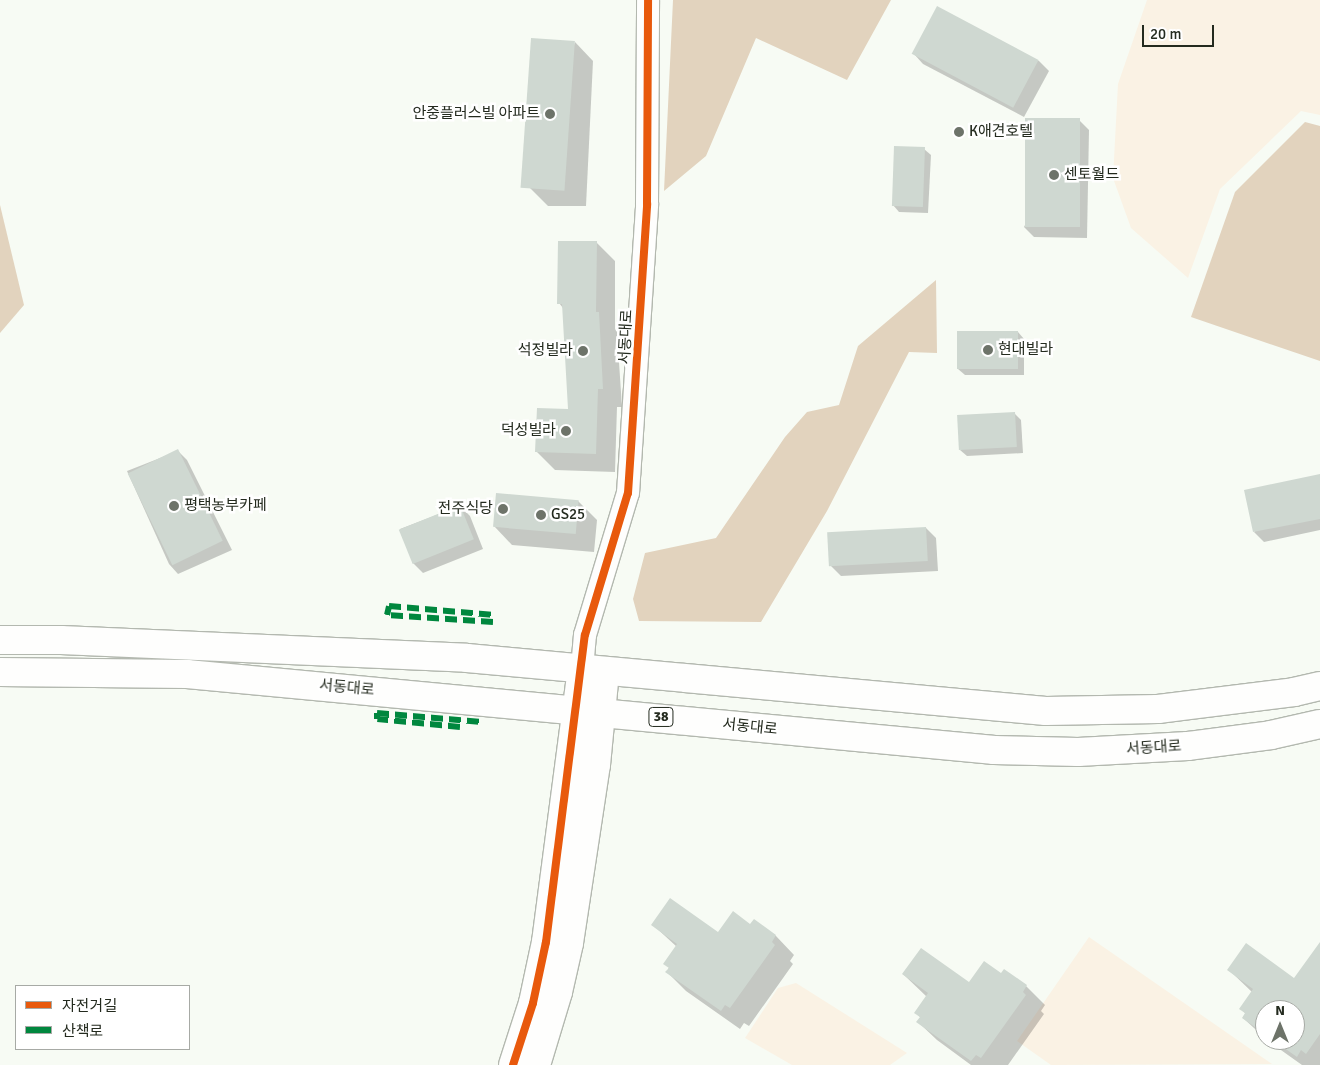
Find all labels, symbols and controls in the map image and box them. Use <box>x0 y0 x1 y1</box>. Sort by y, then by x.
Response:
scale bar <box>1145 15 1218 47</box>
text: 20 m <box>1150 25 1181 43</box>
place label: 안중플러스빌 아파트 <box>413 105 540 123</box>
marker: 안중플러스빌 아파트 <box>544 108 556 120</box>
place label: K애견호텔 <box>969 123 1033 141</box>
marker: K애견호텔 <box>953 126 965 138</box>
place label: 센토월드 <box>1064 166 1119 184</box>
marker: 센토월드 <box>1048 169 1060 181</box>
street label: 서동대로 <box>616 309 636 365</box>
place label: 현대빌라 <box>998 341 1053 359</box>
place label: 석정빌라 <box>518 342 573 360</box>
marker: 현대빌라 <box>982 344 994 356</box>
marker: 석정빌라 <box>577 345 589 357</box>
place label: 덕성빌라 <box>501 422 556 440</box>
marker: 덕성빌라 <box>560 425 572 437</box>
place label: 평택농부카페 <box>184 497 267 515</box>
marker: 평택농부카페 <box>168 500 180 512</box>
place label: 전주식당 <box>438 500 493 518</box>
marker: 전주식당 <box>497 503 509 515</box>
place label: GS25 <box>551 506 585 524</box>
marker: GS25 <box>535 509 547 521</box>
street label: 서동대로 <box>319 677 375 699</box>
road number: 38 <box>647 706 675 729</box>
street label: 서동대로 <box>722 715 778 739</box>
street label: 서동대로 <box>1126 737 1182 759</box>
legend <box>15 985 190 1050</box>
text: 자전거길 <box>62 997 117 1015</box>
north arrow <box>1255 1000 1305 1050</box>
text: N <box>1275 1002 1285 1019</box>
text: 산책로 <box>62 1022 103 1040</box>

